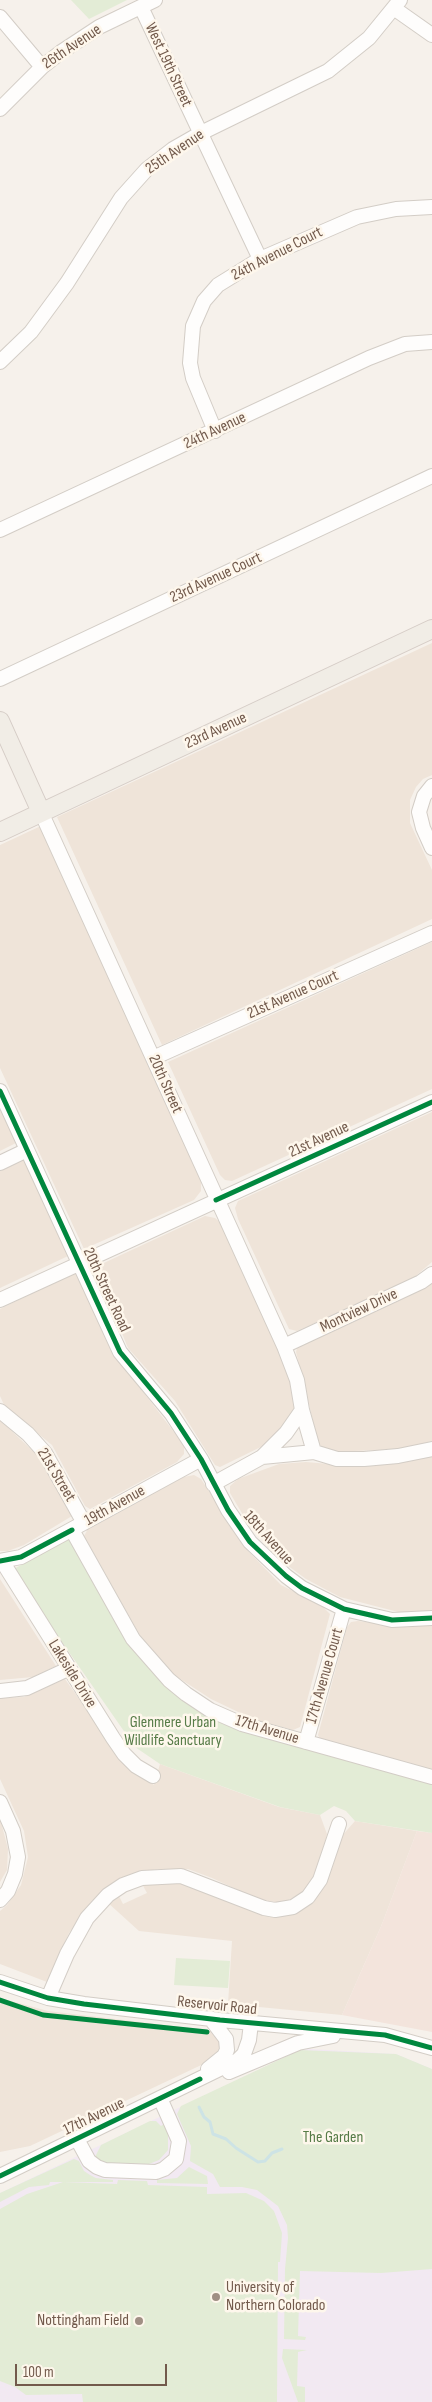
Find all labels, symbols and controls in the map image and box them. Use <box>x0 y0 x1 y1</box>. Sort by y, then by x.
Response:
street label: 26th Avenue <box>39 20 105 74</box>
street label: West 19th Street <box>140 20 196 110</box>
street label: 25th Avenue <box>142 125 208 179</box>
street label: 24th Avenue Court <box>228 223 326 285</box>
street label: 24th Avenue <box>181 408 249 454</box>
street label: 23rd Avenue Court <box>167 548 265 608</box>
street label: 23rd Avenue <box>182 708 250 754</box>
street label: 21st Avenue Court <box>244 966 342 1024</box>
street label: 20th Street <box>144 1052 186 1116</box>
street label: 21st Avenue <box>286 1118 352 1162</box>
street label: 20th Street Road <box>78 1245 134 1335</box>
street label: Montview Drive <box>317 1285 401 1337</box>
street label: 21st Street <box>33 1445 79 1505</box>
street label: 19th Avenue <box>81 1482 149 1530</box>
street label: 18th Avenue <box>239 1507 297 1569</box>
street label: 17th Avenue Court <box>302 1626 348 1726</box>
street label: Lakeside Drive <box>44 1636 100 1712</box>
street label: 17th Avenue <box>233 1711 301 1749</box>
park label: Glenmere Urban Wildlife Sanctuary <box>124 1713 222 1751</box>
street label: Reservoir Road <box>176 1992 258 2020</box>
street label: 17th Avenue <box>60 2094 128 2140</box>
park label: The Garden <box>303 2128 363 2148</box>
place label: University of Northern Colorado <box>226 2278 325 2316</box>
marker: University of Northern Colorado <box>210 2291 222 2303</box>
place label: Nottingham Field <box>37 2311 129 2331</box>
marker: Nottingham Field <box>133 2315 145 2327</box>
scale bar <box>18 2354 170 2386</box>
text: 100 m <box>23 2363 54 2382</box>

